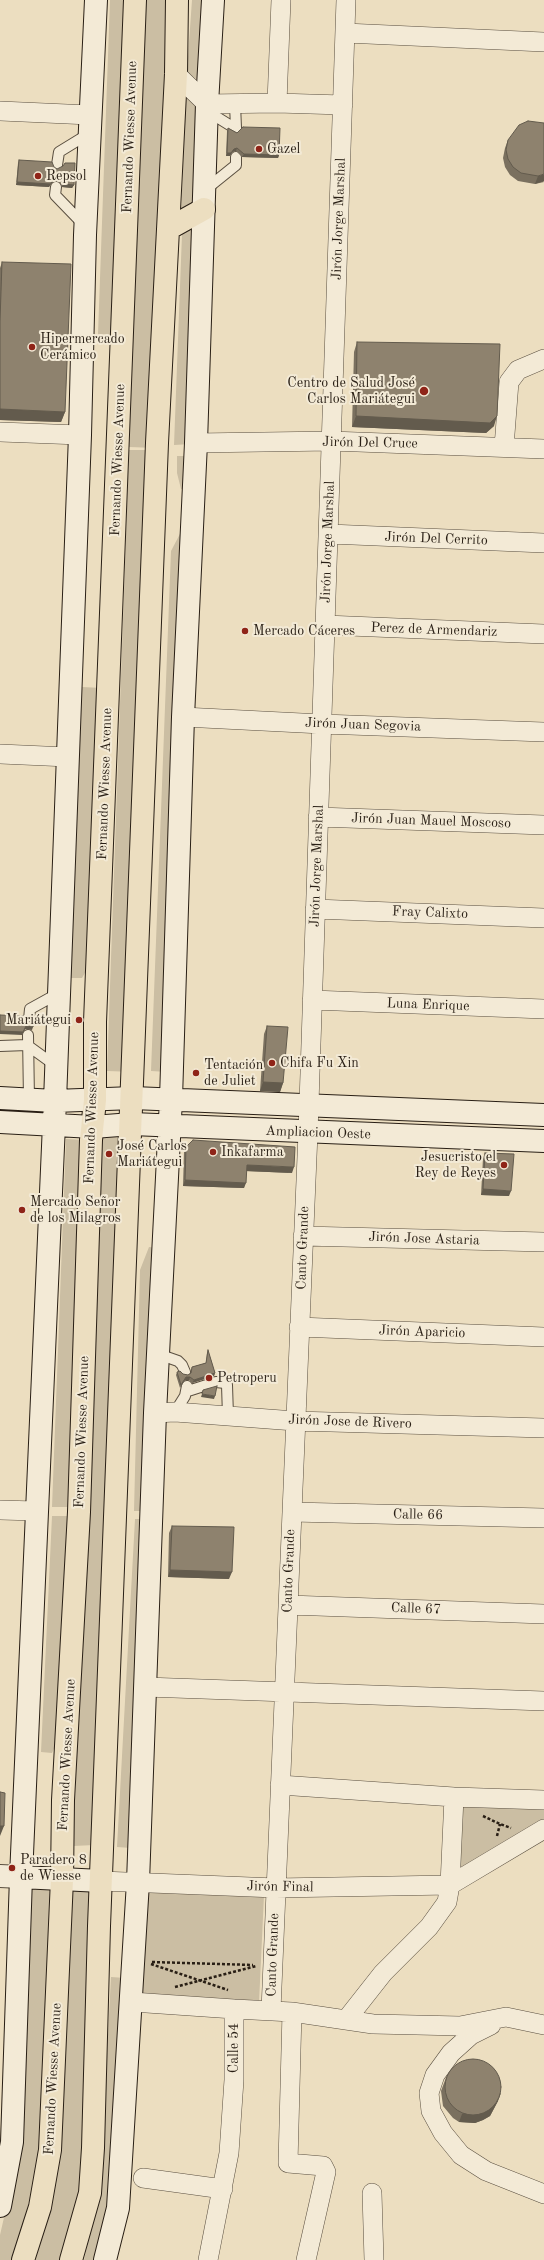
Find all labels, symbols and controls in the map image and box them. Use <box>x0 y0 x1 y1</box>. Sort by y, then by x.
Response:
street label: Fernando Wiesse Avenue <box>119 61 141 213</box>
place label: Gazel <box>267 141 300 157</box>
marker: Gazel <box>254 144 264 154</box>
street label: Jirón Jorge Marshal <box>328 158 350 280</box>
place label: Repsol <box>46 168 87 184</box>
marker: Repsol <box>33 171 43 181</box>
place label: Hipermercado Cerámico <box>40 331 125 364</box>
marker: Hipermercado Cerámico <box>27 342 37 352</box>
place label: Centro de Salud José Carlos Mariátegui <box>287 375 415 408</box>
street label: Fernando Wiesse Avenue <box>107 384 129 536</box>
marker: Centro de Salud José Carlos Mariátegui <box>418 385 430 397</box>
street label: Jirón Del Cruce <box>322 434 418 452</box>
street label: Jirón Jorge Marshal <box>317 481 339 603</box>
street label: Jirón Del Cerrito <box>384 529 488 549</box>
street label: Perez de Armendariz <box>370 619 498 641</box>
place label: Mercado Cáceres <box>253 623 355 639</box>
marker: Mercado Cáceres <box>240 626 250 636</box>
street label: Fernando Wiesse Avenue <box>94 708 116 860</box>
street label: Jirón Juan Segovia <box>305 715 421 735</box>
street label: Jirón Jorge Marshal <box>306 805 328 927</box>
street label: Jirón Juan Mauel Moscoso <box>351 810 511 832</box>
street label: Fray Calixto <box>392 903 468 923</box>
street label: Luna Enrique <box>386 995 470 1015</box>
place label: Mariátegui <box>6 1012 71 1028</box>
marker: Mariátegui <box>74 1015 84 1025</box>
street label: Fernando Wiesse Avenue <box>81 1032 103 1184</box>
place label: Chifa Fu Xin <box>280 1055 359 1071</box>
place label: Tentación de Juliet <box>204 1057 263 1090</box>
marker: Chifa Fu Xin <box>267 1058 277 1068</box>
marker: Tentación de Juliet <box>191 1068 201 1078</box>
street label: Ampliacion Oeste <box>265 1123 371 1143</box>
place label: José Carlos Mariátegui <box>117 1138 187 1170</box>
place label: Inkafarma <box>221 1144 284 1160</box>
marker: Inkafarma <box>208 1147 218 1157</box>
marker: José Carlos Mariátegui <box>104 1149 114 1159</box>
place label: Jesucristo el Rey de Reyes <box>415 1149 496 1182</box>
marker: Jesucristo el Rey de Reyes <box>499 1160 509 1170</box>
place label: Mercado Señor de los Milagros <box>30 1194 121 1226</box>
marker: Mercado Señor de los Milagros <box>17 1205 27 1215</box>
street label: Canto Grande <box>293 1206 313 1290</box>
street label: Jirón Jose Astaria <box>368 1229 480 1249</box>
street label: Jirón Aparicio <box>378 1322 466 1342</box>
street label: Fernando Wiesse Avenue <box>71 1356 93 1508</box>
place label: Petroperu <box>217 1370 277 1386</box>
marker: Petroperu <box>204 1373 214 1383</box>
street label: Jirón Jose de Rivero <box>288 1411 412 1433</box>
street label: Calle 66 <box>393 1506 443 1524</box>
street label: Canto Grande <box>279 1529 299 1613</box>
street label: Calle 67 <box>390 1600 442 1618</box>
street label: Fernando Wiesse Avenue <box>55 1678 79 1832</box>
place label: Paradero 8 de Wiesse <box>20 1852 87 1884</box>
marker: Paradero 8 de Wiesse <box>7 1863 17 1873</box>
street label: Jirón Final <box>246 1878 314 1896</box>
street label: Canto Grande <box>263 1913 283 1997</box>
street label: Fernando Wiesse Avenue <box>41 2002 65 2156</box>
street label: Calle 54 <box>226 2023 242 2073</box>

